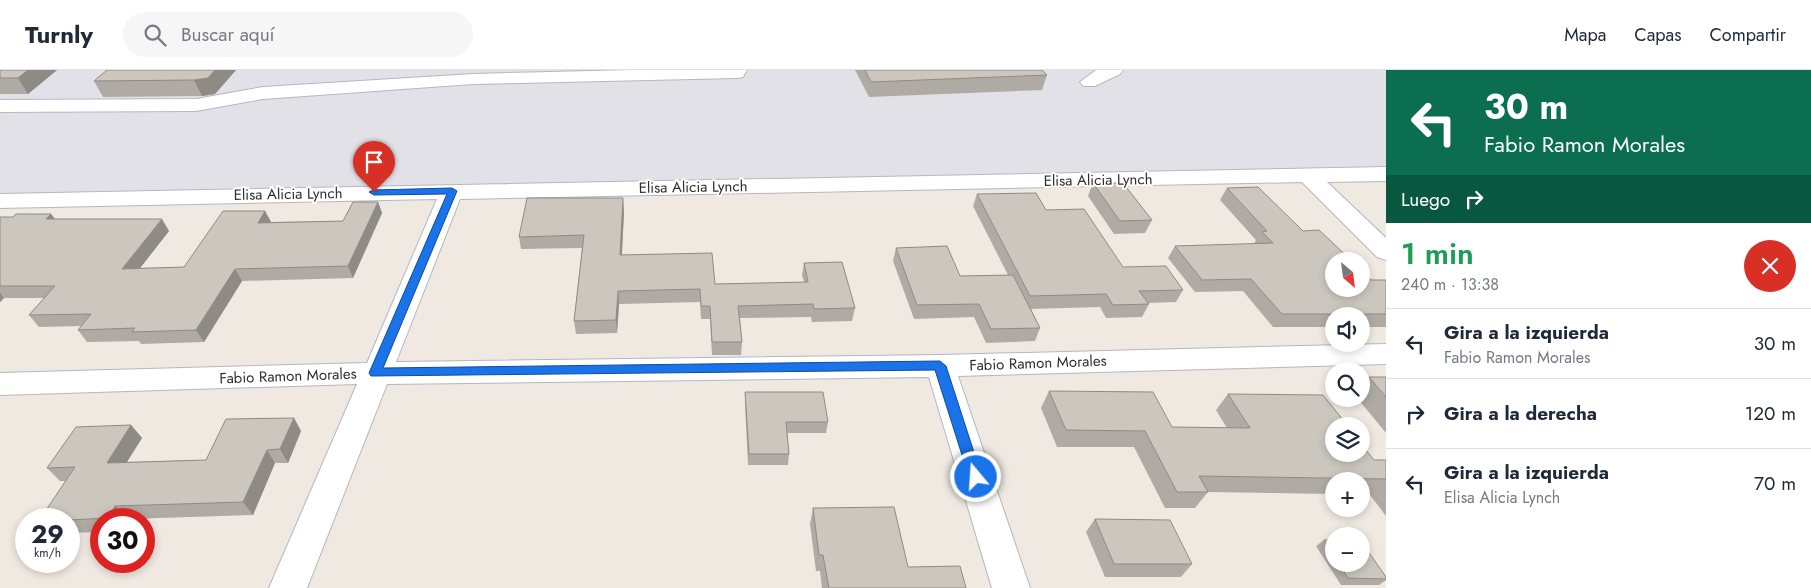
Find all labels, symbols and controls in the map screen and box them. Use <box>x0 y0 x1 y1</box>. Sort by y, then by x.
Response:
search box <box>123 12 473 57</box>
text: Turnly <box>25 17 93 52</box>
icon: search <box>141 21 169 49</box>
text: Buscar aquí <box>181 21 275 48</box>
text: Mapa <box>1564 22 1606 48</box>
text: Capas <box>1634 22 1682 48</box>
text: Compartir <box>1710 22 1786 48</box>
text: 30 m <box>1484 82 1568 132</box>
icon: left <box>1401 90 1466 155</box>
text: Fabio Ramon Morales <box>1484 128 1685 160</box>
pin <box>353 141 395 192</box>
icon: arrive <box>360 148 388 176</box>
street label: Elisa Alicia Lynch <box>1043 168 1153 192</box>
street label: Elisa Alicia Lynch <box>638 175 748 199</box>
street label: Elisa Alicia Lynch <box>233 182 343 206</box>
icon: right <box>1460 185 1488 213</box>
text: Luego <box>1401 186 1450 213</box>
text: 1 min <box>1401 232 1474 275</box>
button: close <box>1744 240 1796 292</box>
north arrow <box>1325 252 1370 298</box>
map controls <box>1325 252 1370 572</box>
text: 240 m · 13:38 <box>1401 273 1499 296</box>
button: sound <box>1325 307 1370 352</box>
text: Gira a la izquierda <box>1444 319 1609 346</box>
icon: left <box>1401 330 1429 358</box>
text: 30 m <box>1754 330 1796 357</box>
text: Fabio Ramon Morales <box>1444 346 1590 369</box>
street label: Fabio Ramon Morales <box>969 350 1107 376</box>
button: search <box>1325 362 1370 407</box>
street label: Fabio Ramon Morales <box>219 363 357 389</box>
icon: right <box>1401 400 1429 428</box>
text: Gira a la derecha <box>1444 400 1597 427</box>
text: 120 m <box>1745 400 1796 427</box>
button: layers <box>1325 417 1370 462</box>
position arrow <box>949 450 1001 502</box>
text: Gira a la izquierda <box>1444 459 1609 486</box>
icon: left <box>1401 470 1429 498</box>
text: 70 m <box>1754 470 1796 497</box>
button: + <box>1325 472 1370 517</box>
text: Elisa Alicia Lynch <box>1444 486 1560 509</box>
speed limit sign: 30 <box>90 508 155 573</box>
text: 29 <box>31 516 64 552</box>
button: − <box>1325 527 1370 572</box>
text: km/h <box>34 544 61 562</box>

